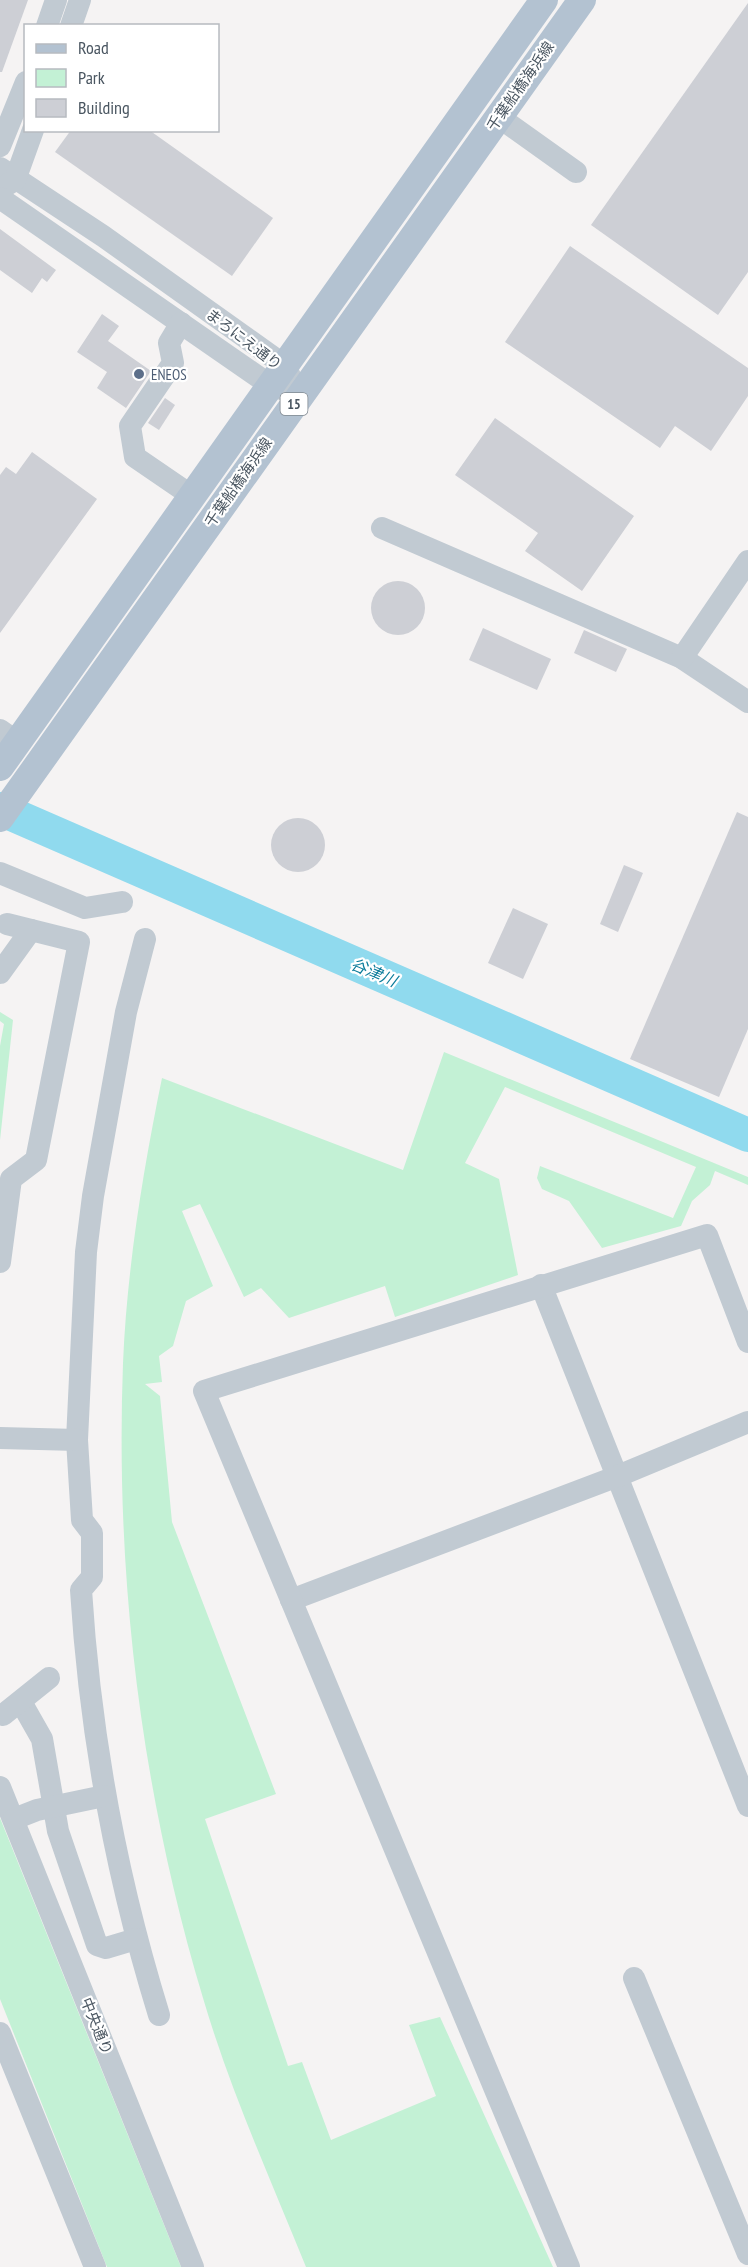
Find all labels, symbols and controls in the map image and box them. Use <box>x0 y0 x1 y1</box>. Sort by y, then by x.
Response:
legend <box>24 24 219 132</box>
text: Road <box>78 36 109 59</box>
street label: 千葉船橋海浜線 <box>482 38 558 134</box>
text: Park <box>78 66 105 89</box>
text: Building <box>78 96 130 119</box>
street label: まろにえ通り <box>202 304 286 374</box>
place label: ENEOS <box>151 365 187 384</box>
marker: ENEOS <box>132 367 146 381</box>
road number: 15 <box>280 393 308 415</box>
street label: 千葉船橋海浜線 <box>200 434 276 530</box>
water label: 谷津川 <box>348 953 402 991</box>
street label: 中央通り <box>77 1995 117 2057</box>

